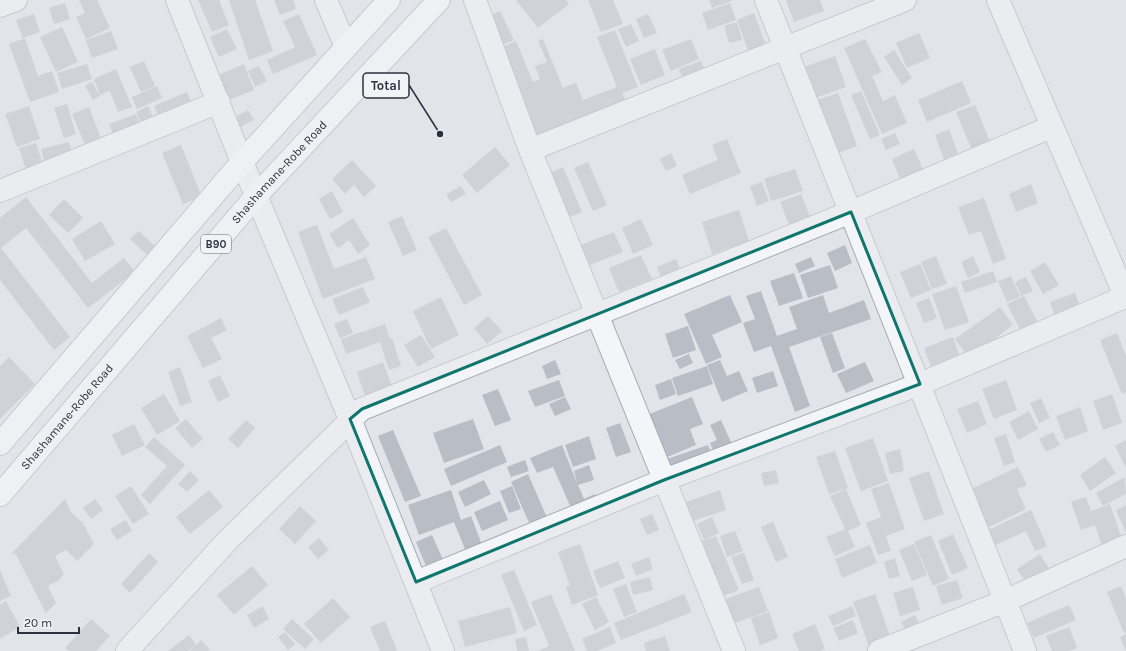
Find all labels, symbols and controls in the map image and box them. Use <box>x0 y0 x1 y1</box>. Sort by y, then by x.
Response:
callout: Total <box>363 73 409 98</box>
text: Total <box>371 78 401 93</box>
street label: Shashamane-Robe Road <box>229 118 330 226</box>
road number: B90 <box>201 235 231 253</box>
street label: Shashamane-Robe Road <box>18 361 116 472</box>
scale bar <box>18 609 79 635</box>
text: 20 m <box>24 616 52 630</box>

